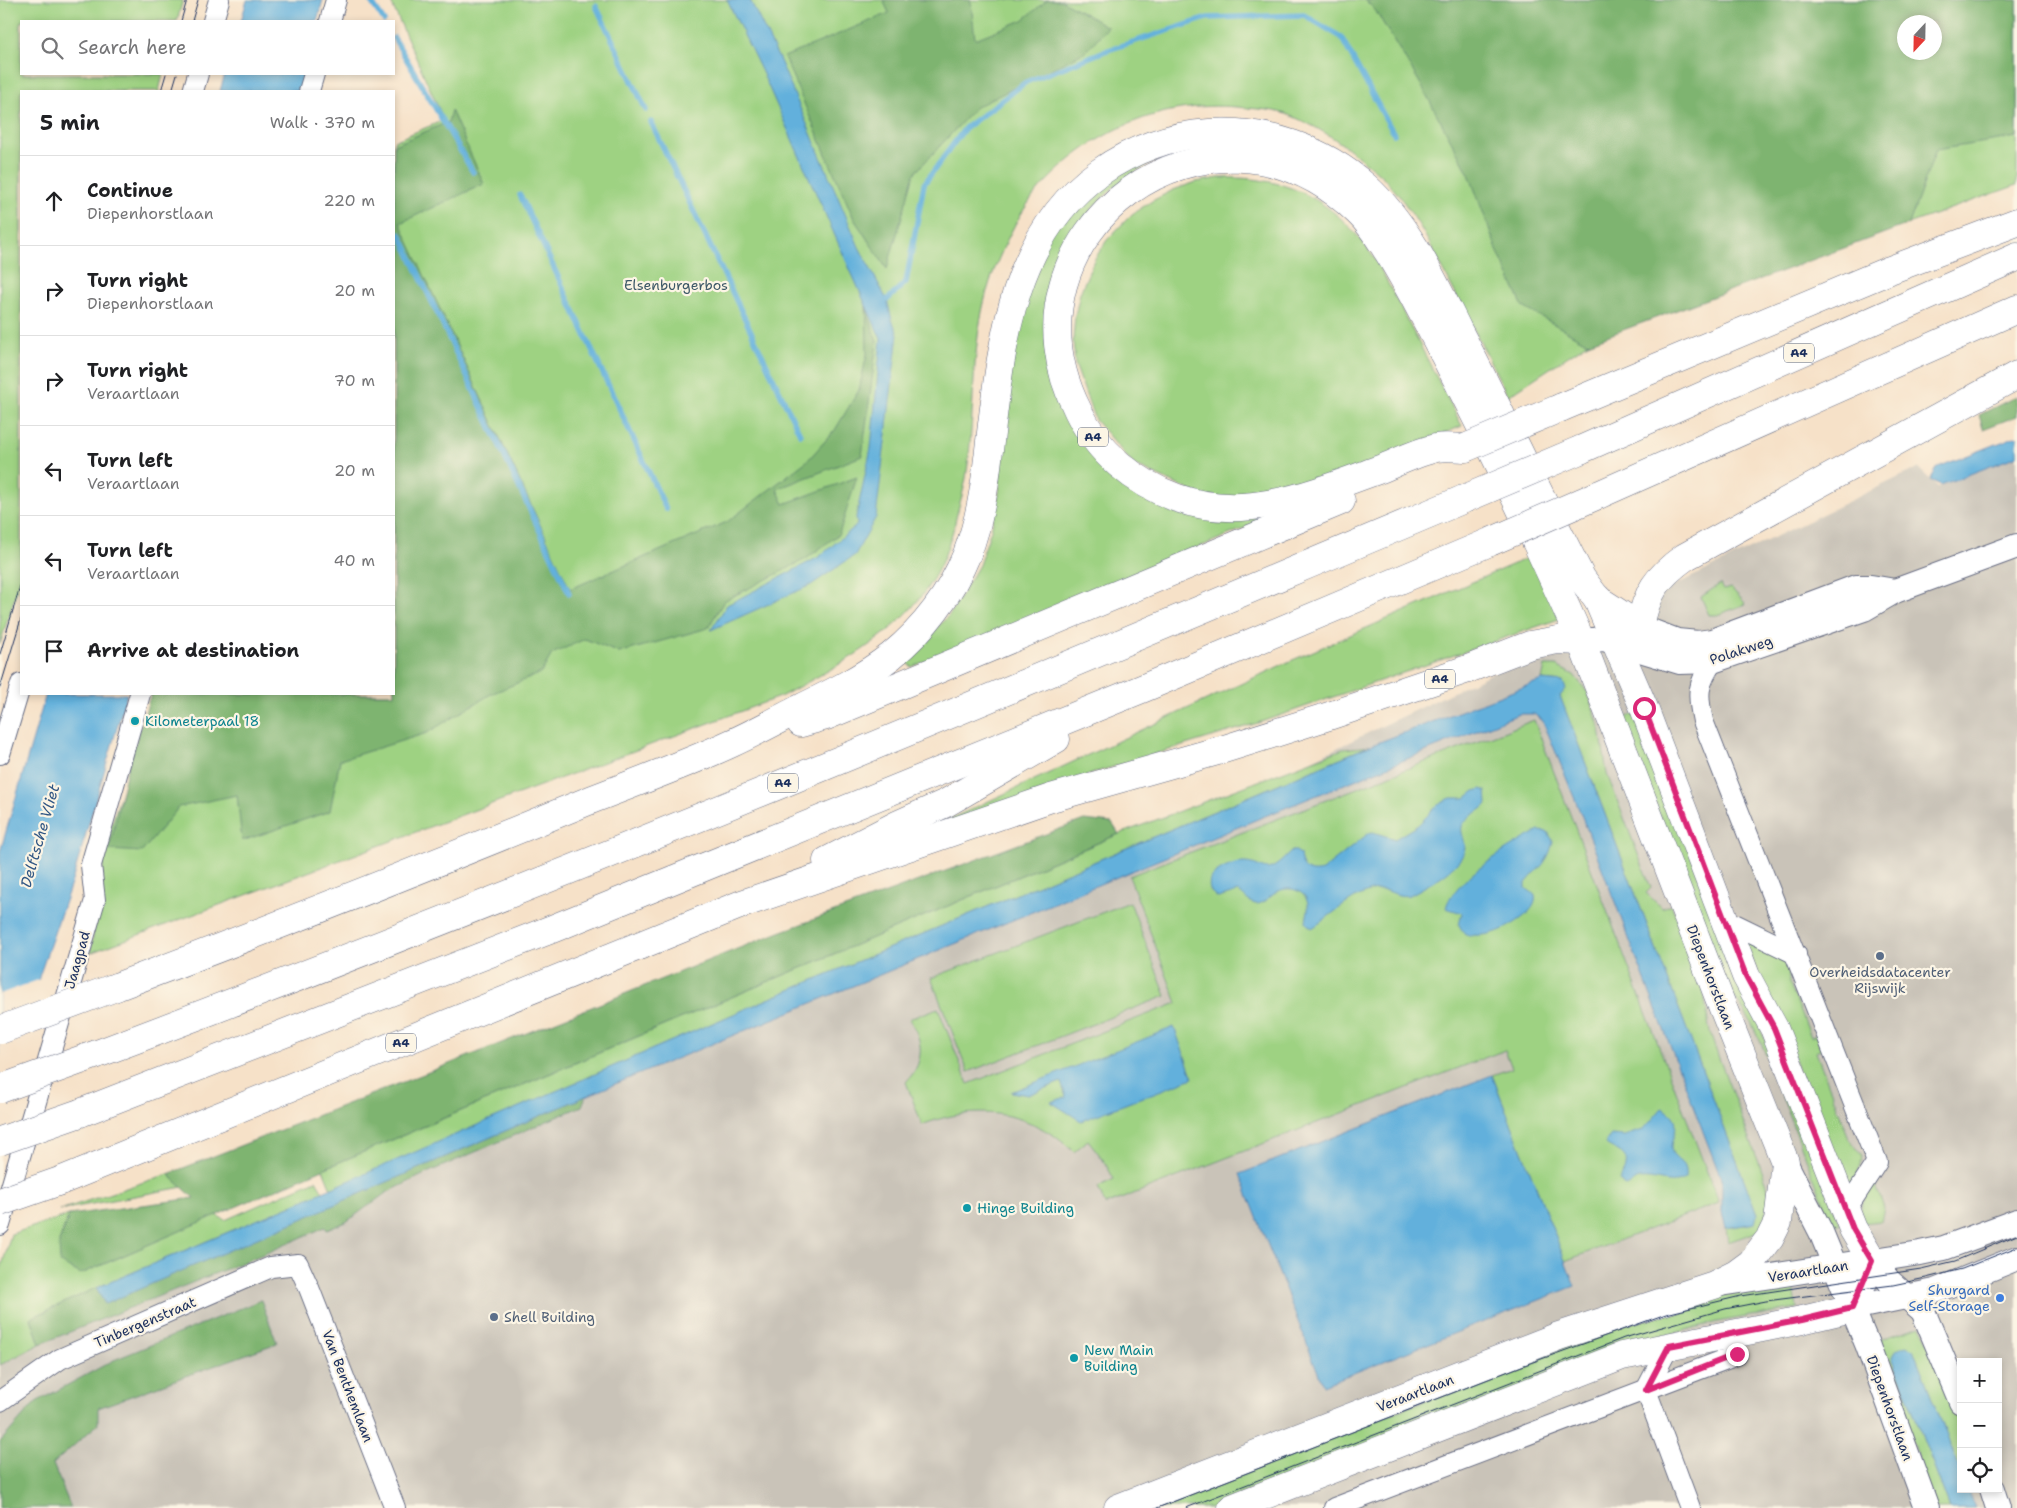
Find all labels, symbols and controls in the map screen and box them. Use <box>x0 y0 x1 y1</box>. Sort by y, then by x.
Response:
north arrow <box>1897 15 1942 60</box>
search box <box>20 20 395 75</box>
icon: search <box>38 34 66 62</box>
text: Search here <box>78 35 187 60</box>
text: 5 min <box>40 109 100 137</box>
text: Walk · 370 m <box>270 112 375 133</box>
text: Continue <box>87 178 173 203</box>
icon: ahead <box>40 187 68 215</box>
text: 220 m <box>323 190 375 211</box>
text: Diepenhorstlaan <box>87 203 213 224</box>
text: Turn right <box>87 268 188 293</box>
park label: Elsenburgerbos <box>624 276 728 294</box>
icon: right <box>40 277 68 305</box>
text: 20 m <box>334 280 375 301</box>
text: Diepenhorstlaan <box>87 293 213 314</box>
road number: A4 <box>1784 343 1814 362</box>
text: Turn right <box>87 358 188 383</box>
icon: right <box>40 367 68 395</box>
text: 70 m <box>334 370 375 391</box>
text: Veraartlaan <box>87 383 180 404</box>
road number: A4 <box>1078 428 1108 447</box>
text: Turn left <box>87 448 173 473</box>
icon: left <box>40 457 68 485</box>
text: 20 m <box>334 460 375 481</box>
text: Veraartlaan <box>87 473 180 494</box>
text: Turn left <box>87 538 173 563</box>
icon: left <box>40 547 68 575</box>
text: 40 m <box>333 550 375 571</box>
text: Veraartlaan <box>87 563 180 584</box>
street label: Polakweg <box>1707 631 1775 669</box>
icon: arrive <box>40 637 68 665</box>
text: Arrive at destination <box>87 638 299 663</box>
road number: A4 <box>1425 670 1455 689</box>
route start <box>1633 697 1656 720</box>
place label: Kilometerpaal 18 <box>145 712 259 730</box>
marker: Kilometerpaal 18 <box>129 715 141 727</box>
road number: A4 <box>768 774 798 792</box>
water label: Delftsche Vliet <box>16 782 64 890</box>
street label: Diepenhorstlaan <box>1683 922 1739 1032</box>
street label: Jaagpad <box>60 929 94 991</box>
marker: Overheidsdatacenter Rijswijk <box>1874 950 1886 962</box>
place label: Overheidsdatacenter Rijswijk <box>1809 963 1951 997</box>
road number: A4 <box>386 1034 416 1052</box>
place label: Hinge Building <box>977 1199 1074 1217</box>
marker: Hinge Building <box>961 1202 973 1214</box>
street label: Veraartlaan <box>1767 1256 1850 1286</box>
place label: Shurgard Self-Storage <box>1908 1281 1990 1315</box>
street label: Tinbergenstraat <box>91 1292 199 1352</box>
marker: Shurgard Self-Storage <box>1994 1292 2006 1304</box>
place label: Shell Building <box>504 1308 595 1326</box>
marker: Shell Building <box>488 1311 500 1323</box>
street label: Van Benthemlaan <box>318 1327 378 1445</box>
place label: New Main Building <box>1084 1341 1154 1375</box>
route end <box>1726 1343 1749 1366</box>
marker: New Main Building <box>1068 1352 1080 1364</box>
street label: Diepenhorstlaan <box>1863 1353 1918 1463</box>
map controls <box>1957 1358 2002 1493</box>
button: + <box>1957 1358 2002 1403</box>
street label: Veraartlaan <box>1374 1370 1456 1416</box>
button: − <box>1957 1403 2002 1448</box>
button: locate <box>1957 1448 2002 1493</box>

